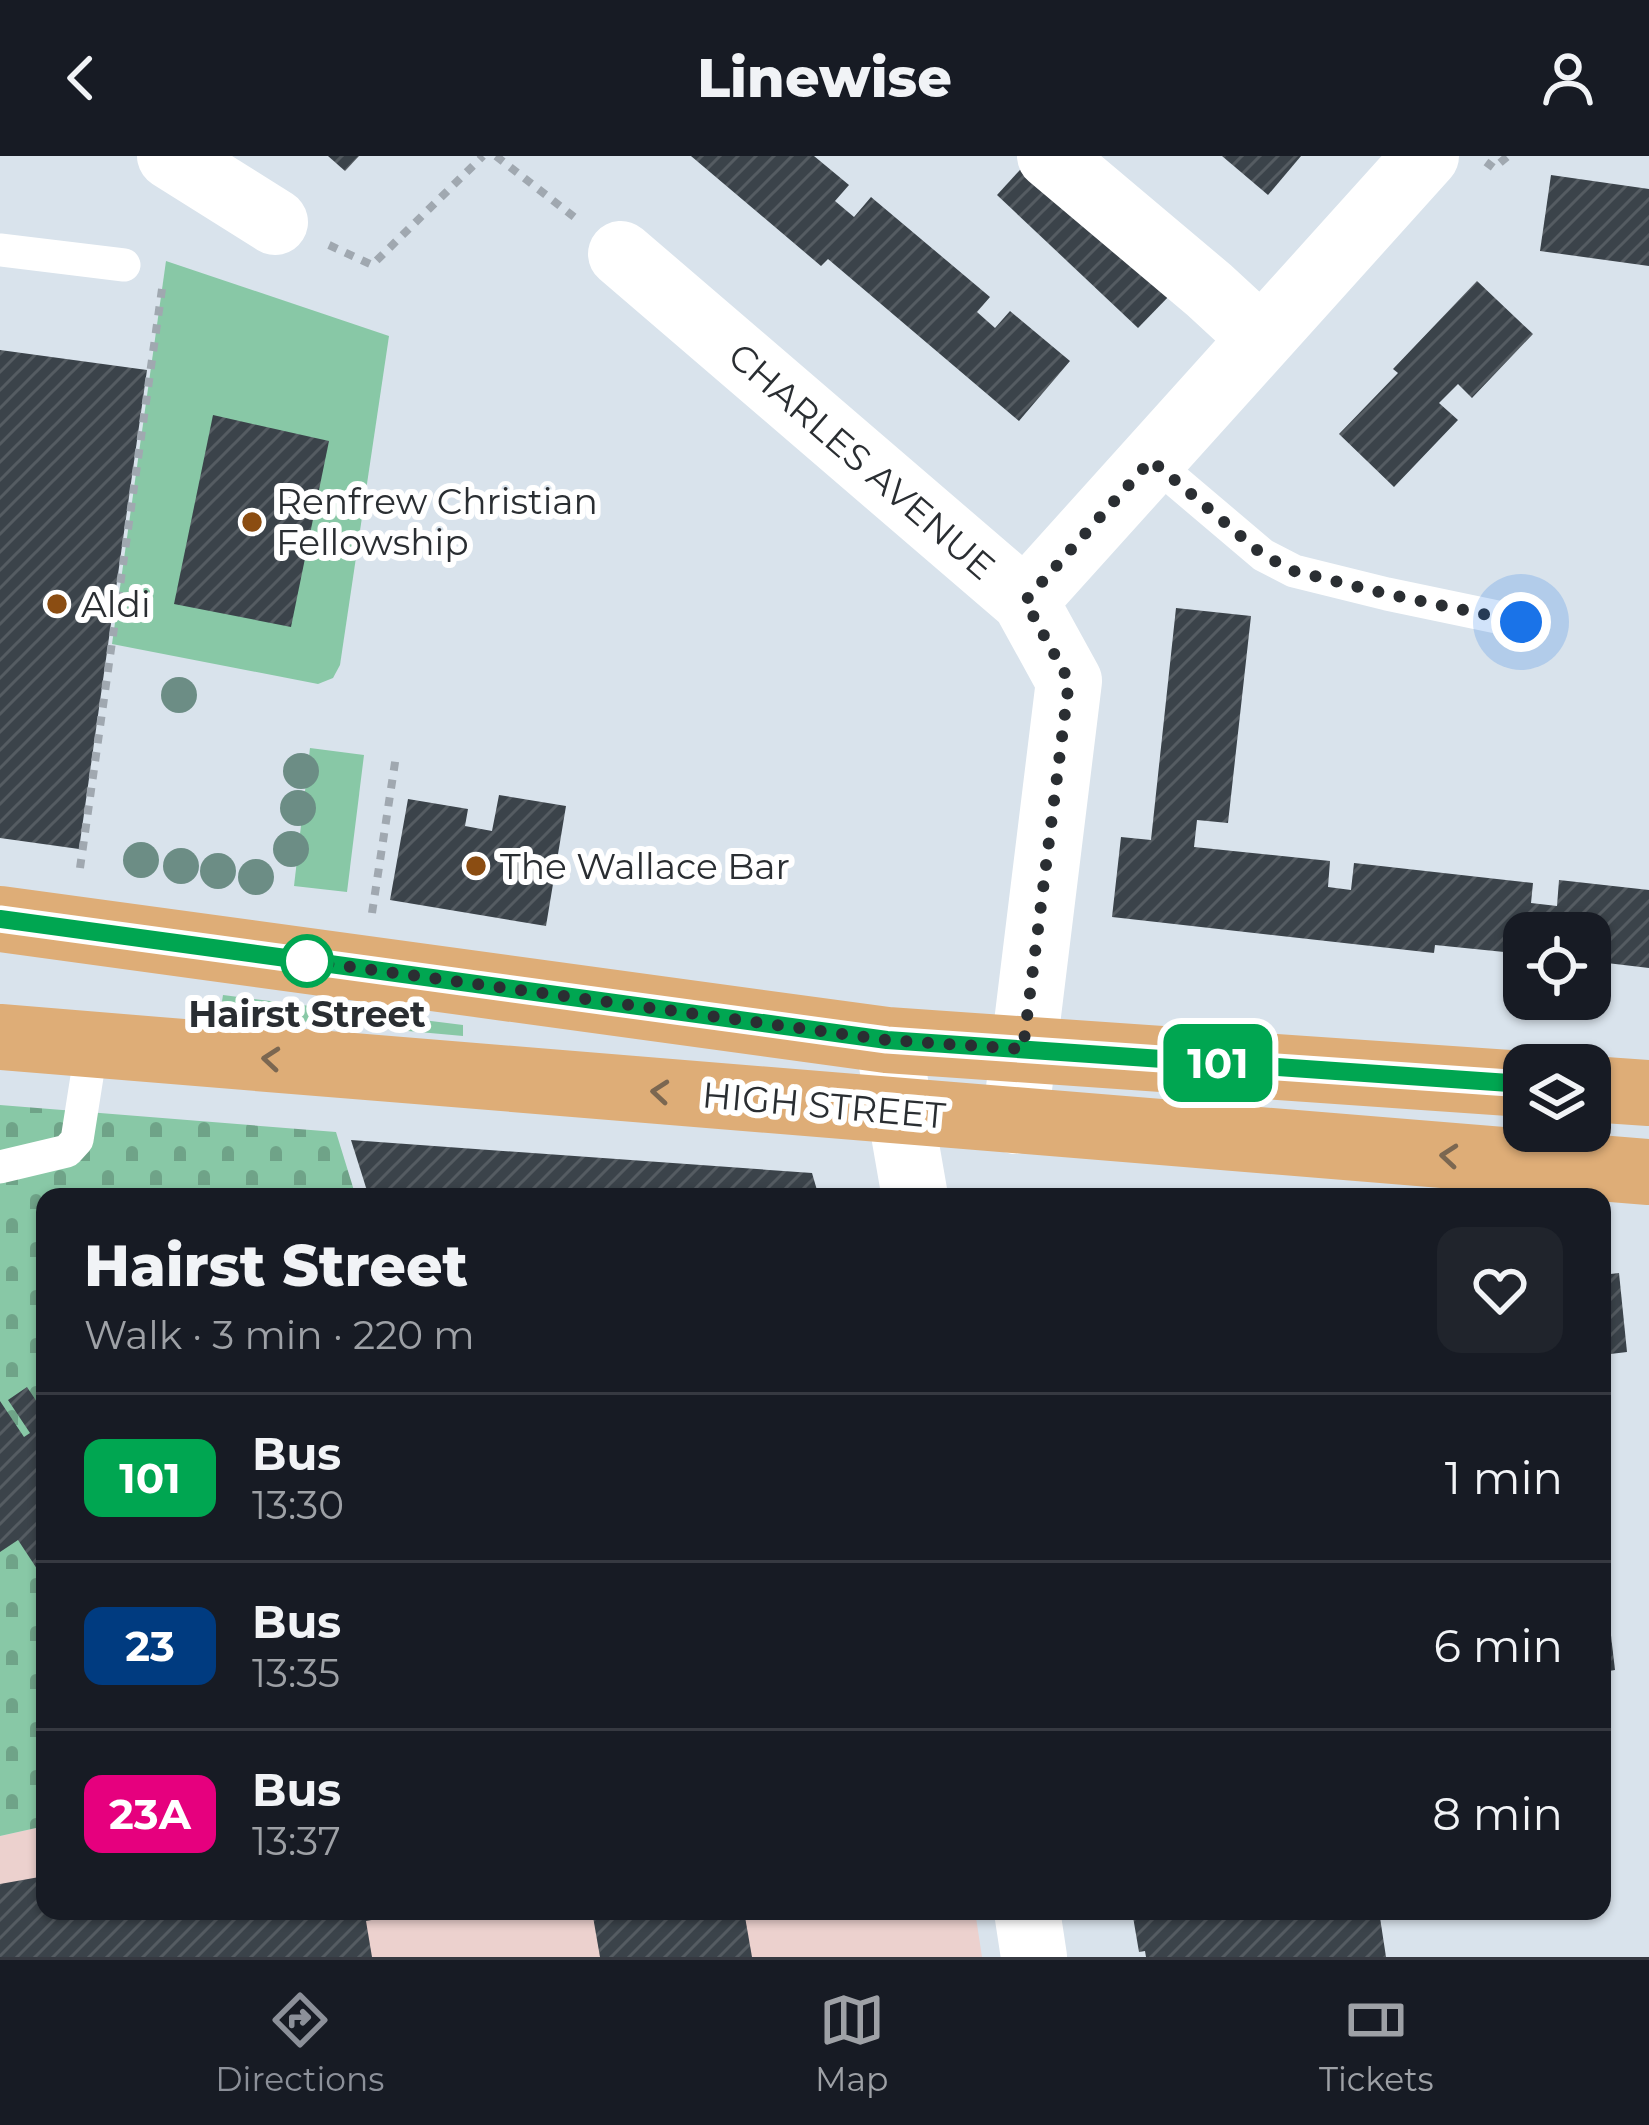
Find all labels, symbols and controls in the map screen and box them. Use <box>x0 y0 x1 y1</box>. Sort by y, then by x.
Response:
icon: back <box>48 45 114 111</box>
text: Linewise <box>697 45 952 111</box>
icon: person <box>1535 45 1601 111</box>
street label: CHARLES AVENUE <box>720 333 1004 589</box>
place label: Renfrew Christian Fellowship <box>276 479 598 564</box>
marker: Renfrew Christian Fellowship <box>239 509 265 535</box>
place label: Aldi <box>81 582 151 626</box>
marker: Aldi <box>44 591 70 617</box>
your location <box>1491 592 1551 652</box>
place label: The Wallace Bar <box>500 844 790 888</box>
marker: The Wallace Bar <box>463 853 489 879</box>
map controls <box>1503 912 1611 1152</box>
button: locate <box>1503 912 1611 1020</box>
marker: Hairst Street <box>282 936 332 986</box>
place label: Hairst Street <box>188 992 426 1036</box>
line badge: 101 <box>1149 1024 1287 1102</box>
text: 101 <box>1187 1037 1249 1089</box>
button: layers <box>1503 1044 1611 1152</box>
one-way arrow <box>261 1047 280 1073</box>
street label: HIGH STREET <box>701 1072 948 1138</box>
one-way arrow <box>650 1079 669 1105</box>
one-way arrow <box>1439 1144 1458 1170</box>
button: heart <box>1437 1227 1563 1353</box>
text: Hairst Street <box>84 1231 468 1300</box>
text: Walk · 3 min · 220 m <box>84 1311 475 1359</box>
text: Bus <box>252 1426 341 1481</box>
text: 1 min <box>1445 1450 1563 1505</box>
text: 101 <box>119 1452 181 1504</box>
text: 13:30 <box>252 1481 344 1529</box>
text: Bus <box>252 1594 341 1649</box>
text: 6 min <box>1434 1618 1563 1673</box>
text: 23 <box>125 1620 175 1672</box>
text: 13:35 <box>252 1649 340 1697</box>
text: Bus <box>252 1762 341 1817</box>
text: 8 min <box>1432 1786 1563 1841</box>
text: 23A <box>109 1788 191 1840</box>
text: 13:37 <box>252 1817 341 1865</box>
tab: Directions <box>215 1987 384 2099</box>
tab: Map <box>815 1987 888 2099</box>
tab: Tickets <box>1319 1987 1434 2099</box>

